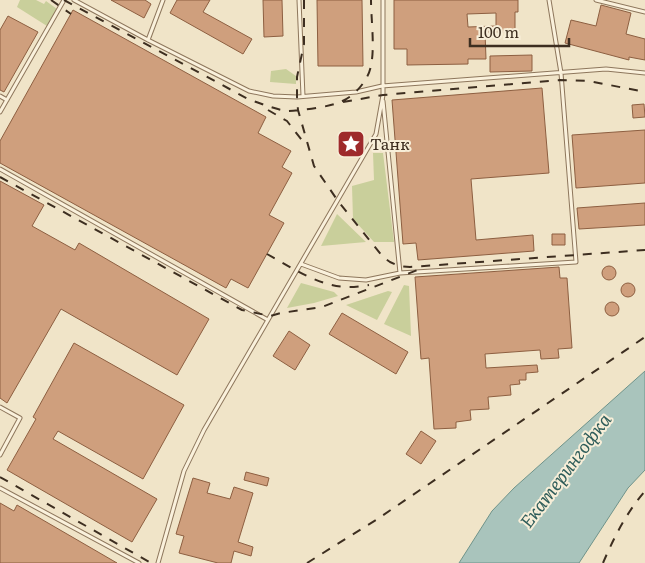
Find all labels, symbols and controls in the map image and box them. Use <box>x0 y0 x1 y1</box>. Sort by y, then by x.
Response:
scale bar <box>470 15 569 47</box>
text: 100 m <box>478 20 519 43</box>
place icon: Танк <box>336 129 366 159</box>
place label: Танк <box>370 131 410 155</box>
water label: Екатерингофка <box>513 407 617 533</box>

